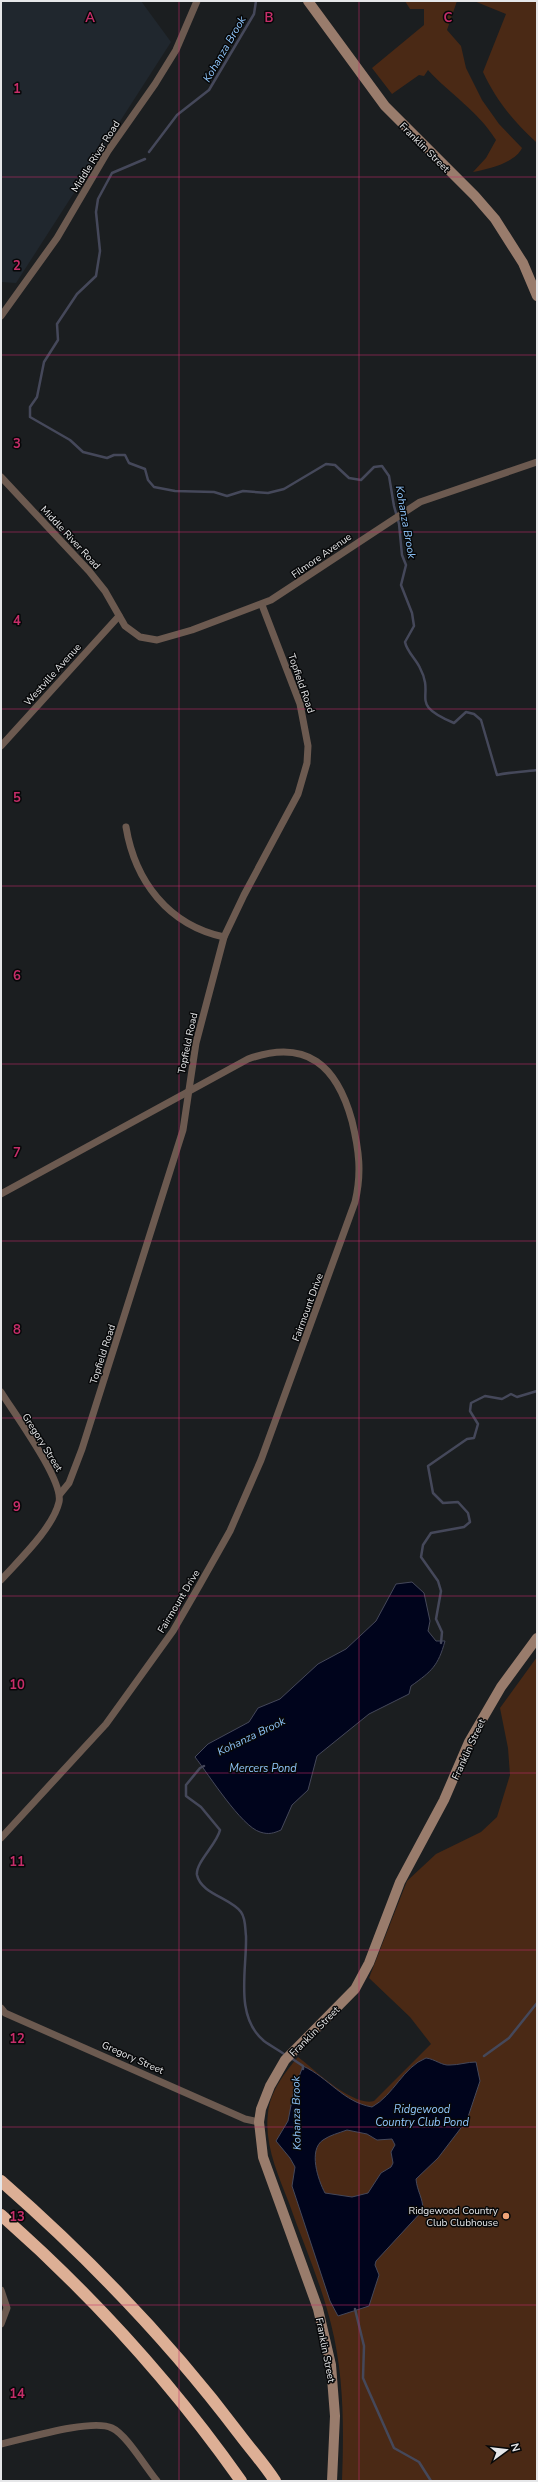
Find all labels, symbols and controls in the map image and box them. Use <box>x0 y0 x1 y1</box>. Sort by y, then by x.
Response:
text: A <box>85 9 95 27</box>
text: B <box>265 9 274 27</box>
text: C <box>444 9 453 27</box>
water label: Kohanza Brook <box>199 13 250 85</box>
text: 1 <box>13 80 21 98</box>
street label: Middle River Road <box>68 118 124 195</box>
street label: Franklin Street <box>396 120 453 176</box>
text: 2 <box>13 257 21 275</box>
text: 3 <box>13 435 21 453</box>
water label: Kohanza Brook <box>392 484 419 560</box>
street label: Middle River Road <box>37 503 104 573</box>
street label: Filmore Avenue <box>289 530 354 582</box>
text: 4 <box>13 612 21 630</box>
street label: Westville Avenue <box>21 641 84 709</box>
street label: Topfield Road <box>284 652 318 715</box>
text: 5 <box>13 789 21 807</box>
text: 6 <box>13 967 21 985</box>
street label: Topfield Road <box>175 1011 201 1075</box>
text: 7 <box>13 1144 21 1162</box>
street label: Fairmount Drive <box>289 1271 327 1343</box>
text: 8 <box>13 1321 21 1339</box>
street label: Topfield Road <box>87 1322 119 1386</box>
street label: Gregory Street <box>19 1411 66 1475</box>
text: 9 <box>13 1498 21 1516</box>
street label: Fairmount Drive <box>154 1567 203 1636</box>
text: 10 <box>9 1676 25 1694</box>
water label: Kohanza Brook <box>215 1713 288 1759</box>
street label: Franklin Street <box>449 1716 489 1782</box>
water label: Mercers Pond <box>229 1761 297 1776</box>
text: 11 <box>9 1853 25 1871</box>
street label: Franklin Street <box>287 2003 343 2060</box>
text: 12 <box>9 2030 25 2048</box>
street label: Gregory Street <box>99 2038 166 2078</box>
water label: Kohanza Brook <box>288 2075 305 2150</box>
water label: Ridgewood Country Club Pond <box>375 2102 469 2130</box>
place label: Ridgewood Country Club Clubhouse <box>408 2204 499 2230</box>
text: 13 <box>9 2208 25 2226</box>
marker: Ridgewood Country Club Clubhouse <box>501 2211 511 2221</box>
street label: Franklin Street <box>312 2317 338 2384</box>
text: 14 <box>9 2385 25 2403</box>
north arrow <box>486 2430 526 2470</box>
text: N <box>507 2442 523 2453</box>

